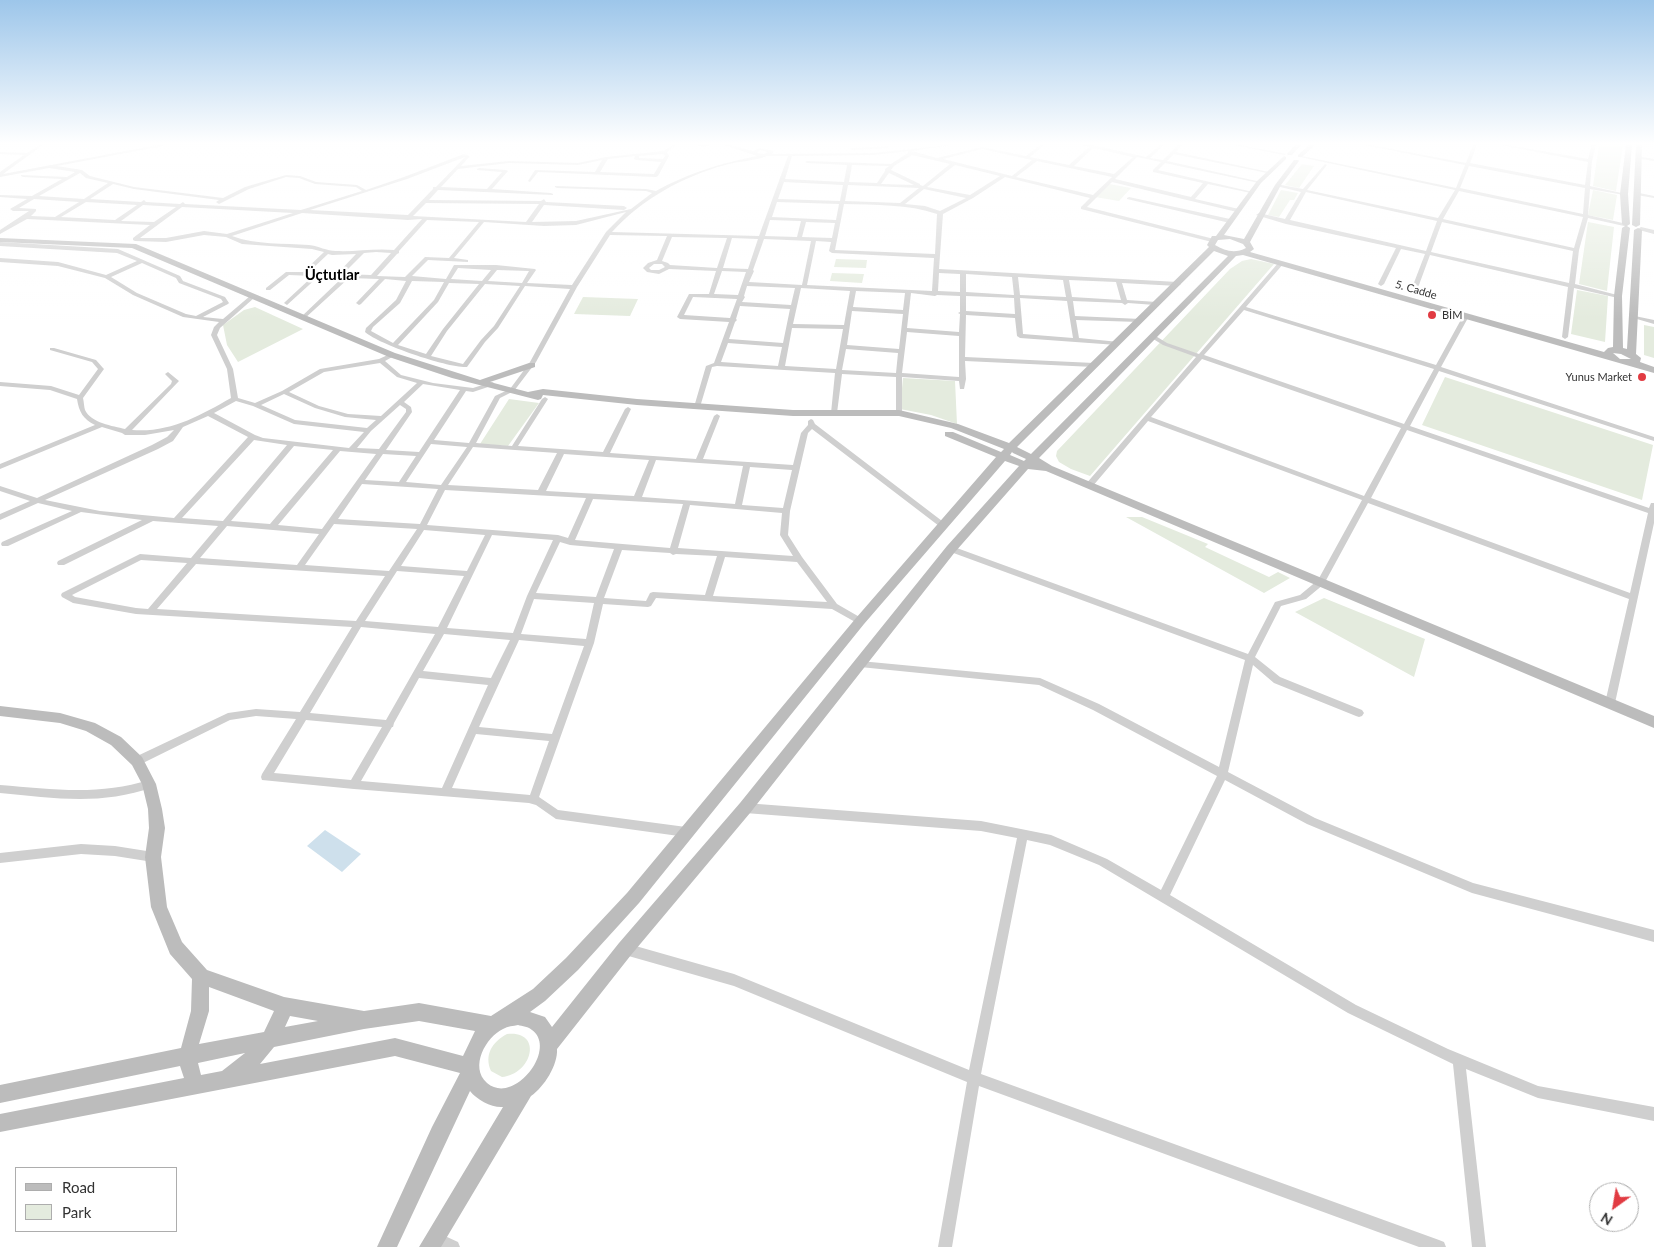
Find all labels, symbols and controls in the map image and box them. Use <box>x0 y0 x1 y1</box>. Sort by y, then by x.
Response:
district label: Üçtutlar <box>305 266 359 284</box>
street label: 5. Cadde <box>1394 278 1438 302</box>
place label: BİM <box>1442 308 1462 322</box>
marker: BİM <box>1426 309 1438 321</box>
place label: Yunus Market <box>1566 370 1632 384</box>
marker: Yunus Market <box>1636 371 1648 383</box>
legend <box>15 1167 178 1232</box>
text: Road <box>62 1178 95 1196</box>
north arrow <box>1589 1182 1639 1232</box>
text: Park <box>62 1203 91 1221</box>
text: N <box>1597 1209 1615 1229</box>

